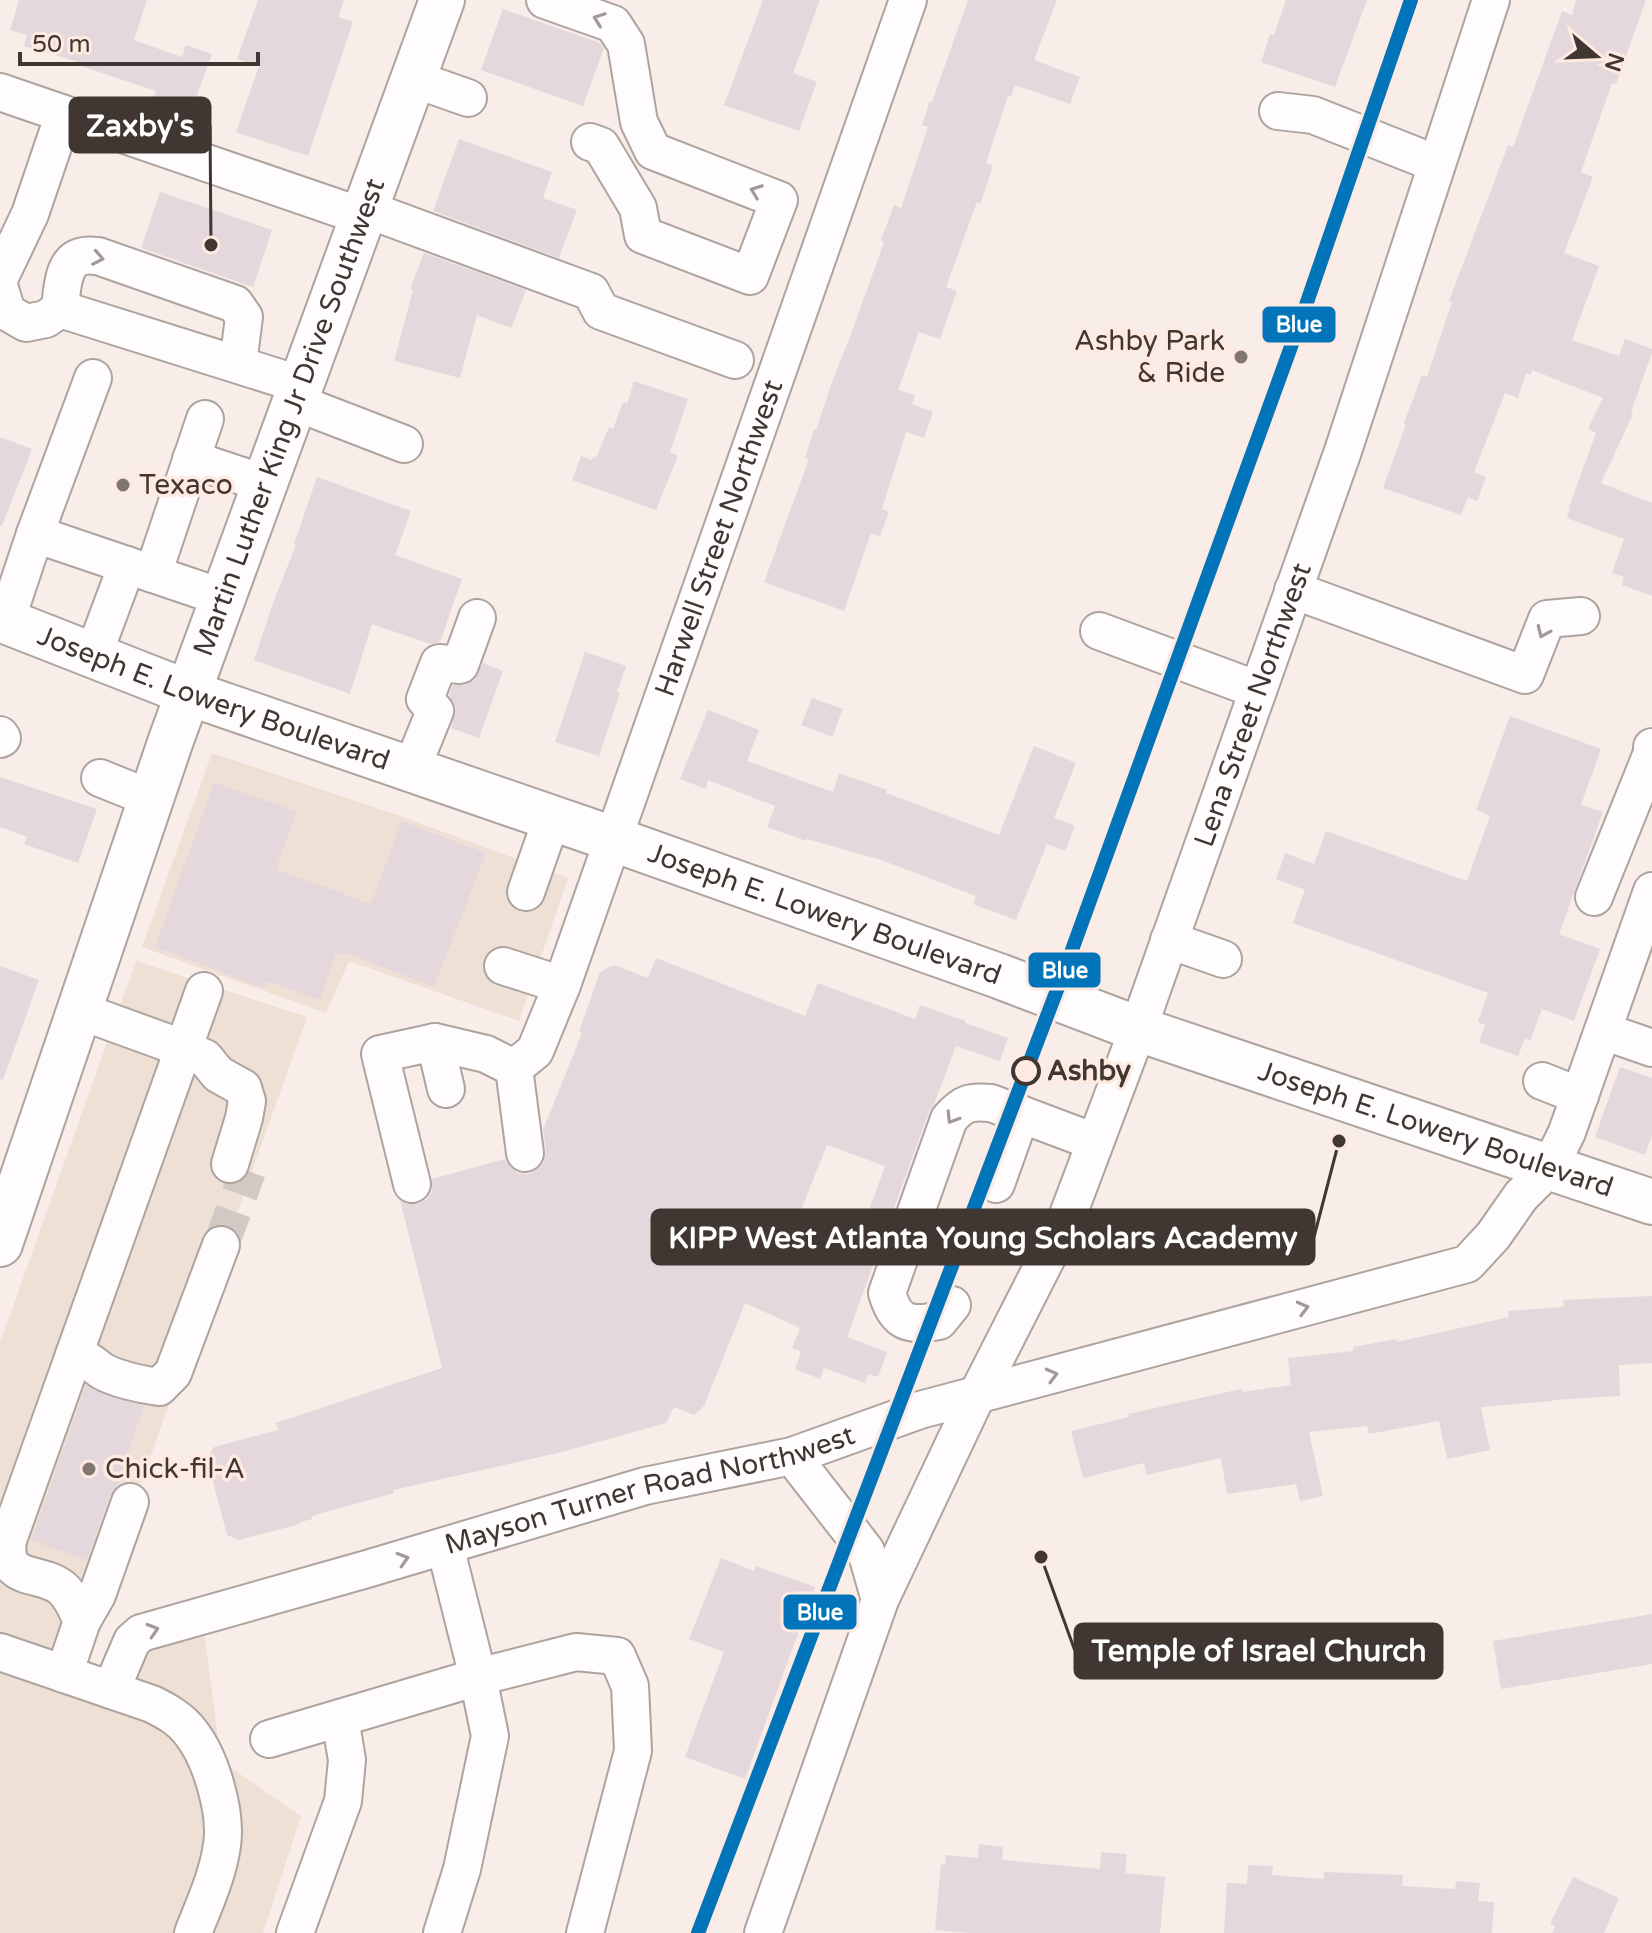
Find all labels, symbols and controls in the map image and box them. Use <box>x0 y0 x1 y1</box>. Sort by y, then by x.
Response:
one-way arrow <box>592 13 606 29</box>
scale bar <box>20 16 258 66</box>
north arrow <box>1556 16 1636 96</box>
text: 50 m <box>32 30 90 59</box>
text: N <box>1599 50 1629 75</box>
callout: Zaxby's <box>70 98 210 152</box>
text: Zaxby's <box>86 108 194 145</box>
street label: Martin Luther King Jr Drive Southwest <box>186 173 392 661</box>
one-way arrow <box>750 184 764 201</box>
one-way arrow <box>92 249 105 266</box>
line badge: Blue <box>1261 305 1337 344</box>
text: Blue <box>1276 312 1322 338</box>
place label: Ashby Park & Ride <box>1074 324 1225 390</box>
marker: Ashby Park & Ride <box>1232 348 1250 366</box>
street label: Harwell Street Northwest <box>648 375 790 701</box>
place label: Texaco <box>139 468 233 502</box>
marker: Texaco <box>114 476 132 494</box>
street label: Lena Street Northwest <box>1187 558 1319 851</box>
street label: Joseph E. Lowery Boulevard <box>33 618 394 778</box>
one-way arrow <box>1536 624 1552 638</box>
street label: Joseph E. Lowery Boulevard <box>644 836 1006 992</box>
line badge: Blue <box>1027 951 1102 989</box>
text: Blue <box>1042 958 1088 984</box>
place label: Ashby <box>1047 1054 1131 1088</box>
street label: Joseph E. Lowery Boulevard <box>1254 1054 1618 1205</box>
marker: Ashby <box>1012 1057 1040 1085</box>
one-way arrow <box>947 1110 962 1124</box>
callout: KIPP West Atlanta Young Scholars Academy <box>652 1210 1314 1264</box>
text: KIPP West Atlanta Young Scholars Academy <box>668 1220 1298 1257</box>
one-way arrow <box>1296 1301 1310 1317</box>
one-way arrow <box>1045 1368 1058 1385</box>
street label: Mayson Turner Road Northwest <box>441 1418 860 1562</box>
place label: Chick-fil-A <box>105 1452 245 1486</box>
marker: Chick-fil-A <box>80 1460 98 1478</box>
one-way arrow <box>396 1552 410 1568</box>
line badge: Blue <box>782 1593 858 1631</box>
text: Blue <box>797 1600 843 1626</box>
one-way arrow <box>146 1623 160 1639</box>
callout: Temple of Israel Church <box>1075 1624 1442 1678</box>
text: Temple of Israel Church <box>1090 1633 1427 1670</box>

